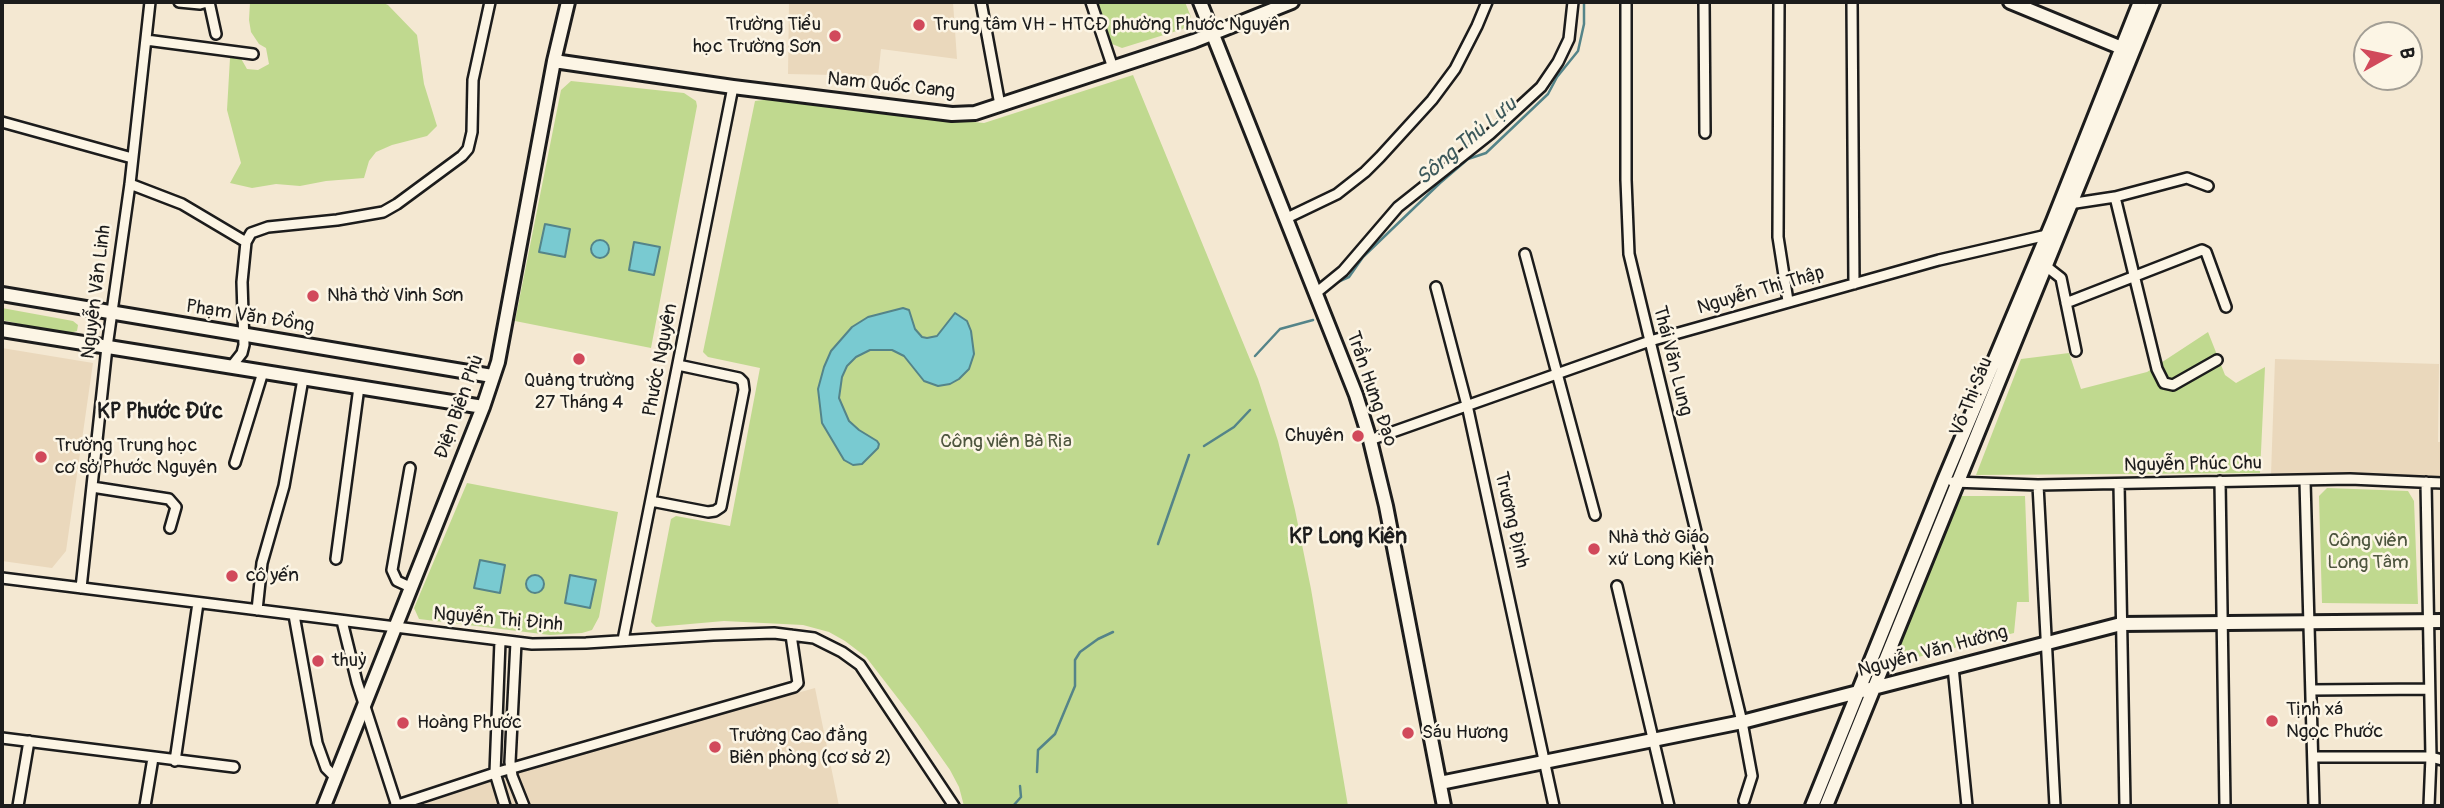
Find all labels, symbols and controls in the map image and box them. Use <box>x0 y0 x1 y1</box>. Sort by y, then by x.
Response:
place label: Trường Tiểu học Trường Sơn <box>693 14 821 58</box>
place label: Trung tâm VH - HTCĐ phường Phước Nguyên <box>933 14 1290 36</box>
marker: Trung tâm VH - HTCĐ phường Phước Nguyên <box>911 17 927 33</box>
north arrow <box>2353 21 2423 91</box>
marker: Trường Tiểu học Trường Sơn <box>827 28 843 44</box>
text: B <box>2394 46 2419 60</box>
street label: Nam Quốc Cang <box>826 68 956 104</box>
water label: Sông Thủ Lựu <box>1412 93 1522 191</box>
street label: Nguyễn Văn Linh <box>77 224 117 360</box>
street label: Nguyễn Thị Thập <box>1695 262 1827 320</box>
place label: Nhà thờ Vinh Sơn <box>327 285 464 307</box>
marker: Nhà thờ Vinh Sơn <box>305 288 321 304</box>
street label: Phạm Văn Đồng <box>184 296 316 338</box>
street label: Phước Nguyên <box>639 302 683 418</box>
street label: Thái Văn Lung <box>1647 304 1697 418</box>
street label: Trần Hưng Đạo <box>1341 328 1401 450</box>
marker: Quảng trường 27 Tháng 4 <box>571 351 587 367</box>
street label: Điện Biên Phủ <box>431 352 489 462</box>
street label: Võ Thị Sáu <box>1946 354 1998 440</box>
place label: Quảng trường 27 Tháng 4 <box>524 370 634 414</box>
district label: KP Phước Đức <box>97 400 223 426</box>
place label: Chuyên <box>1285 425 1344 447</box>
marker: Chuyên <box>1350 428 1366 444</box>
park label: Công viên Bà Rịa <box>940 431 1072 453</box>
place label: Trường Trung học cơ sở Phước Nguyên <box>55 435 217 479</box>
marker: Trường Trung học cơ sở Phước Nguyên <box>33 449 49 465</box>
street label: Nguyễn Phúc Chu <box>2124 452 2262 478</box>
street label: Trương Định <box>1489 470 1533 570</box>
district label: KP Long Kiên <box>1289 525 1407 551</box>
place label: Nhà thờ Giáo xứ Long Kiên <box>1608 527 1714 571</box>
park label: Công viên Long Tâm <box>2327 530 2409 574</box>
marker: Nhà thờ Giáo xứ Long Kiên <box>1586 541 1602 557</box>
place label: cô yến <box>246 565 299 587</box>
marker: cô yến <box>224 568 240 584</box>
street label: Nguyễn Thị Định <box>432 603 564 637</box>
street label: Nguyễn Văn Hưởng <box>1856 621 2010 683</box>
place label: thuỷ <box>332 650 366 672</box>
marker: thuỷ <box>310 653 326 669</box>
place label: Tịnh xá Ngọc Phước <box>2286 699 2383 743</box>
place label: Hoàng Phước <box>417 712 522 734</box>
marker: Tịnh xá Ngọc Phước <box>2264 713 2280 729</box>
marker: Hoàng Phước <box>395 715 411 731</box>
place label: Sáu Hương <box>1422 722 1508 744</box>
place label: Trường Cao đẳng Biên phòng (cơ sở 2) <box>729 725 892 769</box>
marker: Sáu Hương <box>1400 725 1416 741</box>
marker: Trường Cao đẳng Biên phòng (cơ sở 2) <box>707 739 723 755</box>

